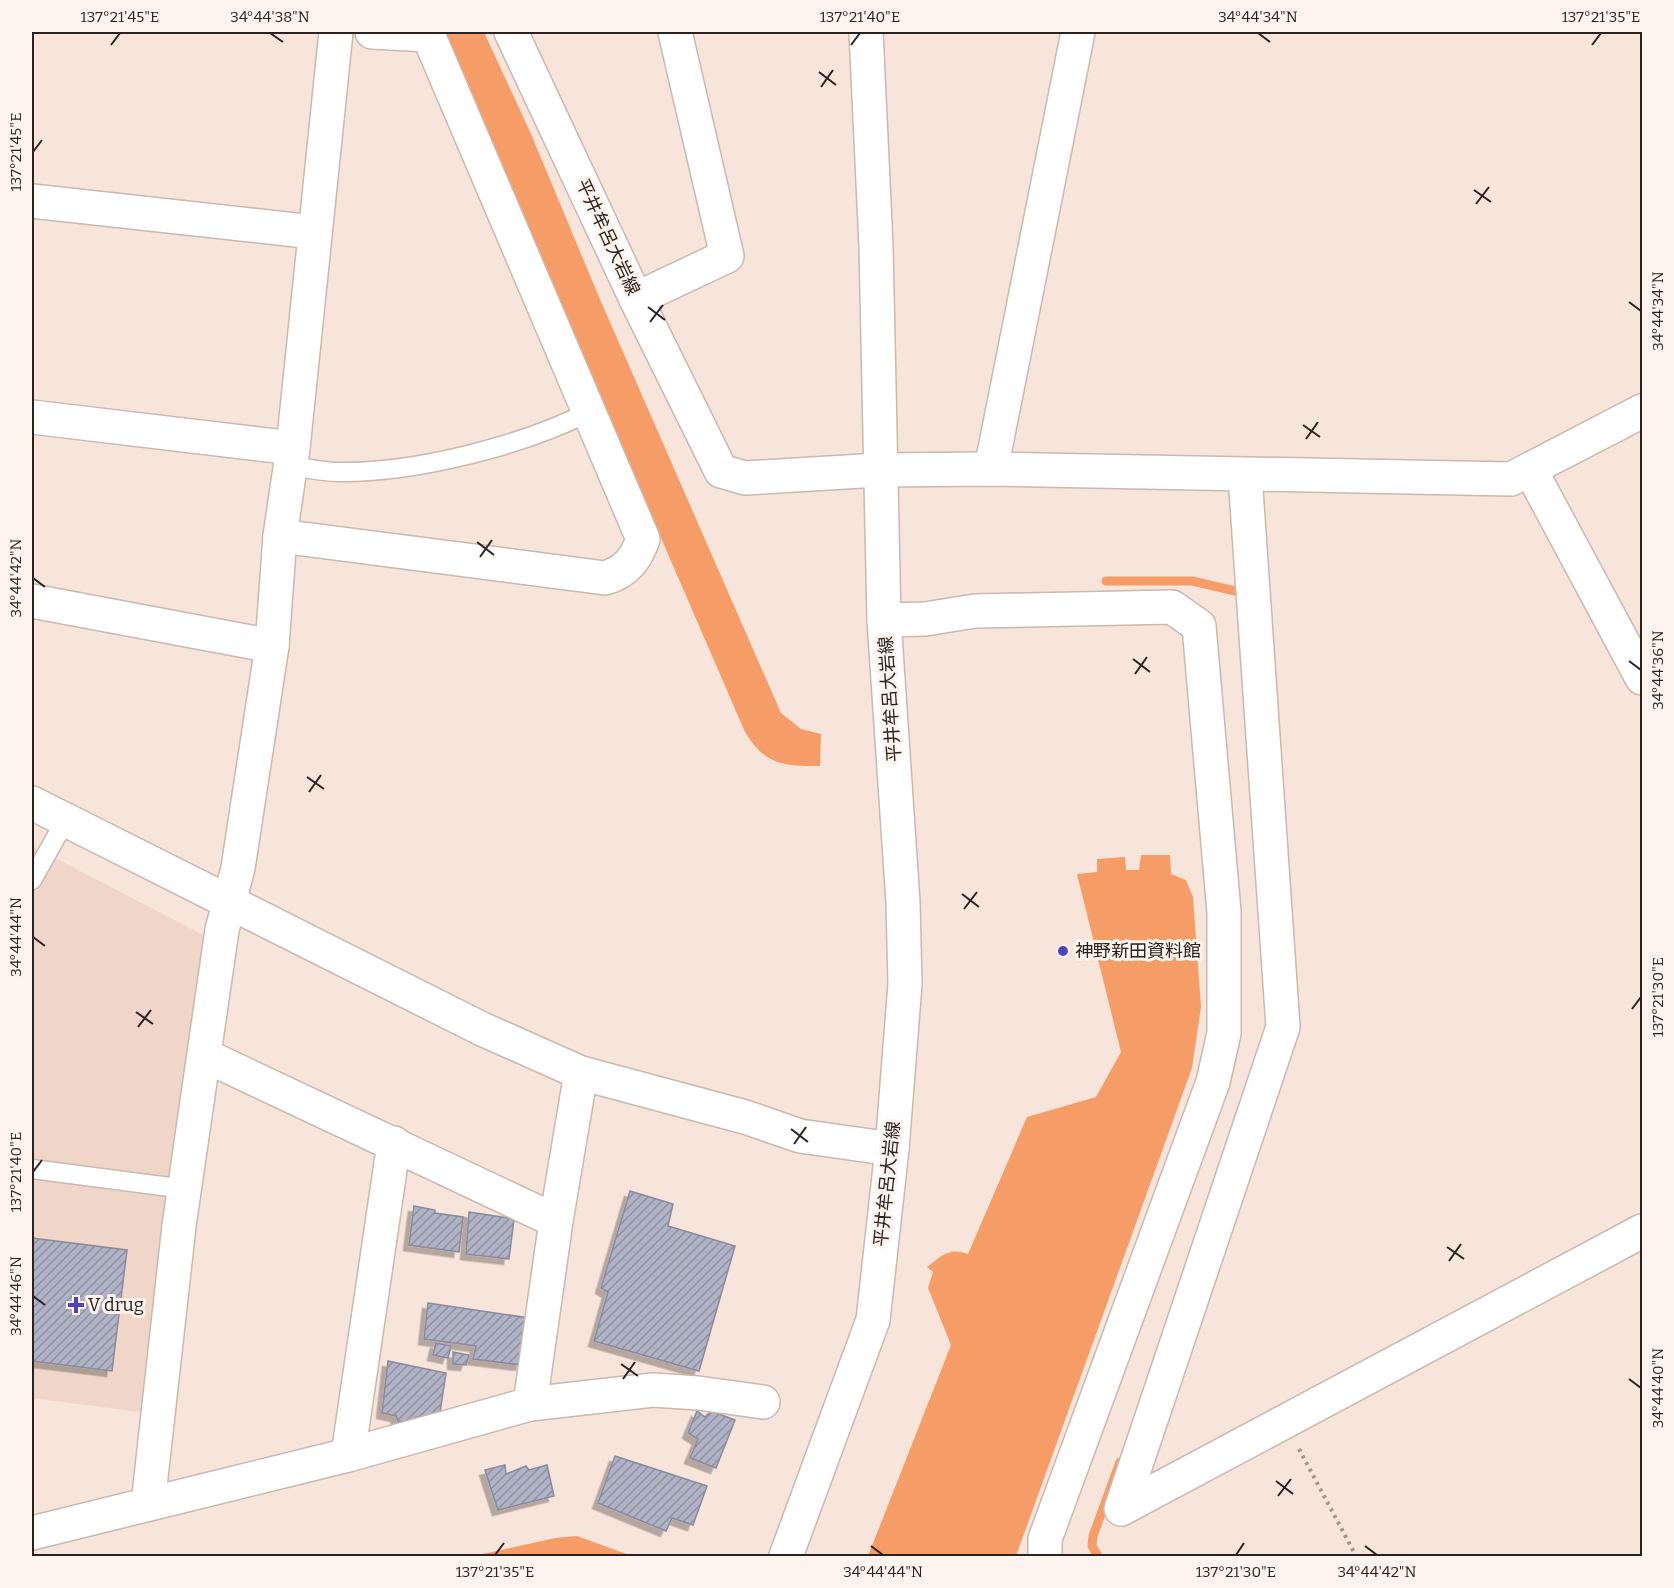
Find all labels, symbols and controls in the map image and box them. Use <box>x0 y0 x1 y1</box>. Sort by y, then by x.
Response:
text: 137°21'45"E <box>81 8 159 26</box>
text: 34°44'38"N <box>230 8 310 26</box>
text: 137°21'40"E <box>820 8 900 26</box>
text: 34°44'34"N <box>1218 8 1298 26</box>
text: 137°21'35"E <box>1562 8 1640 26</box>
text: 137°21'45"E <box>7 113 25 191</box>
street label: 平井牟呂大岩線 <box>571 175 645 299</box>
text: 34°44'34"N <box>1649 271 1667 351</box>
text: 34°44'42"N <box>7 538 25 617</box>
text: 34°44'36"N <box>1649 630 1667 710</box>
street label: 平井牟呂大岩線 <box>875 635 905 763</box>
text: 34°44'44"N <box>7 897 25 977</box>
place label: 神野新田資料館 <box>1075 940 1201 962</box>
marker: 神野新田資料館 <box>1056 944 1070 958</box>
text: 137°21'30"E <box>1649 957 1667 1037</box>
street label: 平井牟呂大岩線 <box>869 1120 905 1248</box>
text: 137°21'40"E <box>7 1132 25 1212</box>
text: 34°44'46"N <box>7 1256 25 1336</box>
place label: V drug <box>88 1294 144 1316</box>
marker: V drug <box>69 1298 83 1312</box>
text: 34°44'40"N <box>1649 1348 1667 1428</box>
text: 137°21'35"E <box>456 1563 534 1581</box>
text: 34°44'44"N <box>843 1563 923 1581</box>
text: 137°21'30"E <box>1196 1563 1276 1581</box>
text: 34°44'42"N <box>1338 1563 1417 1581</box>

